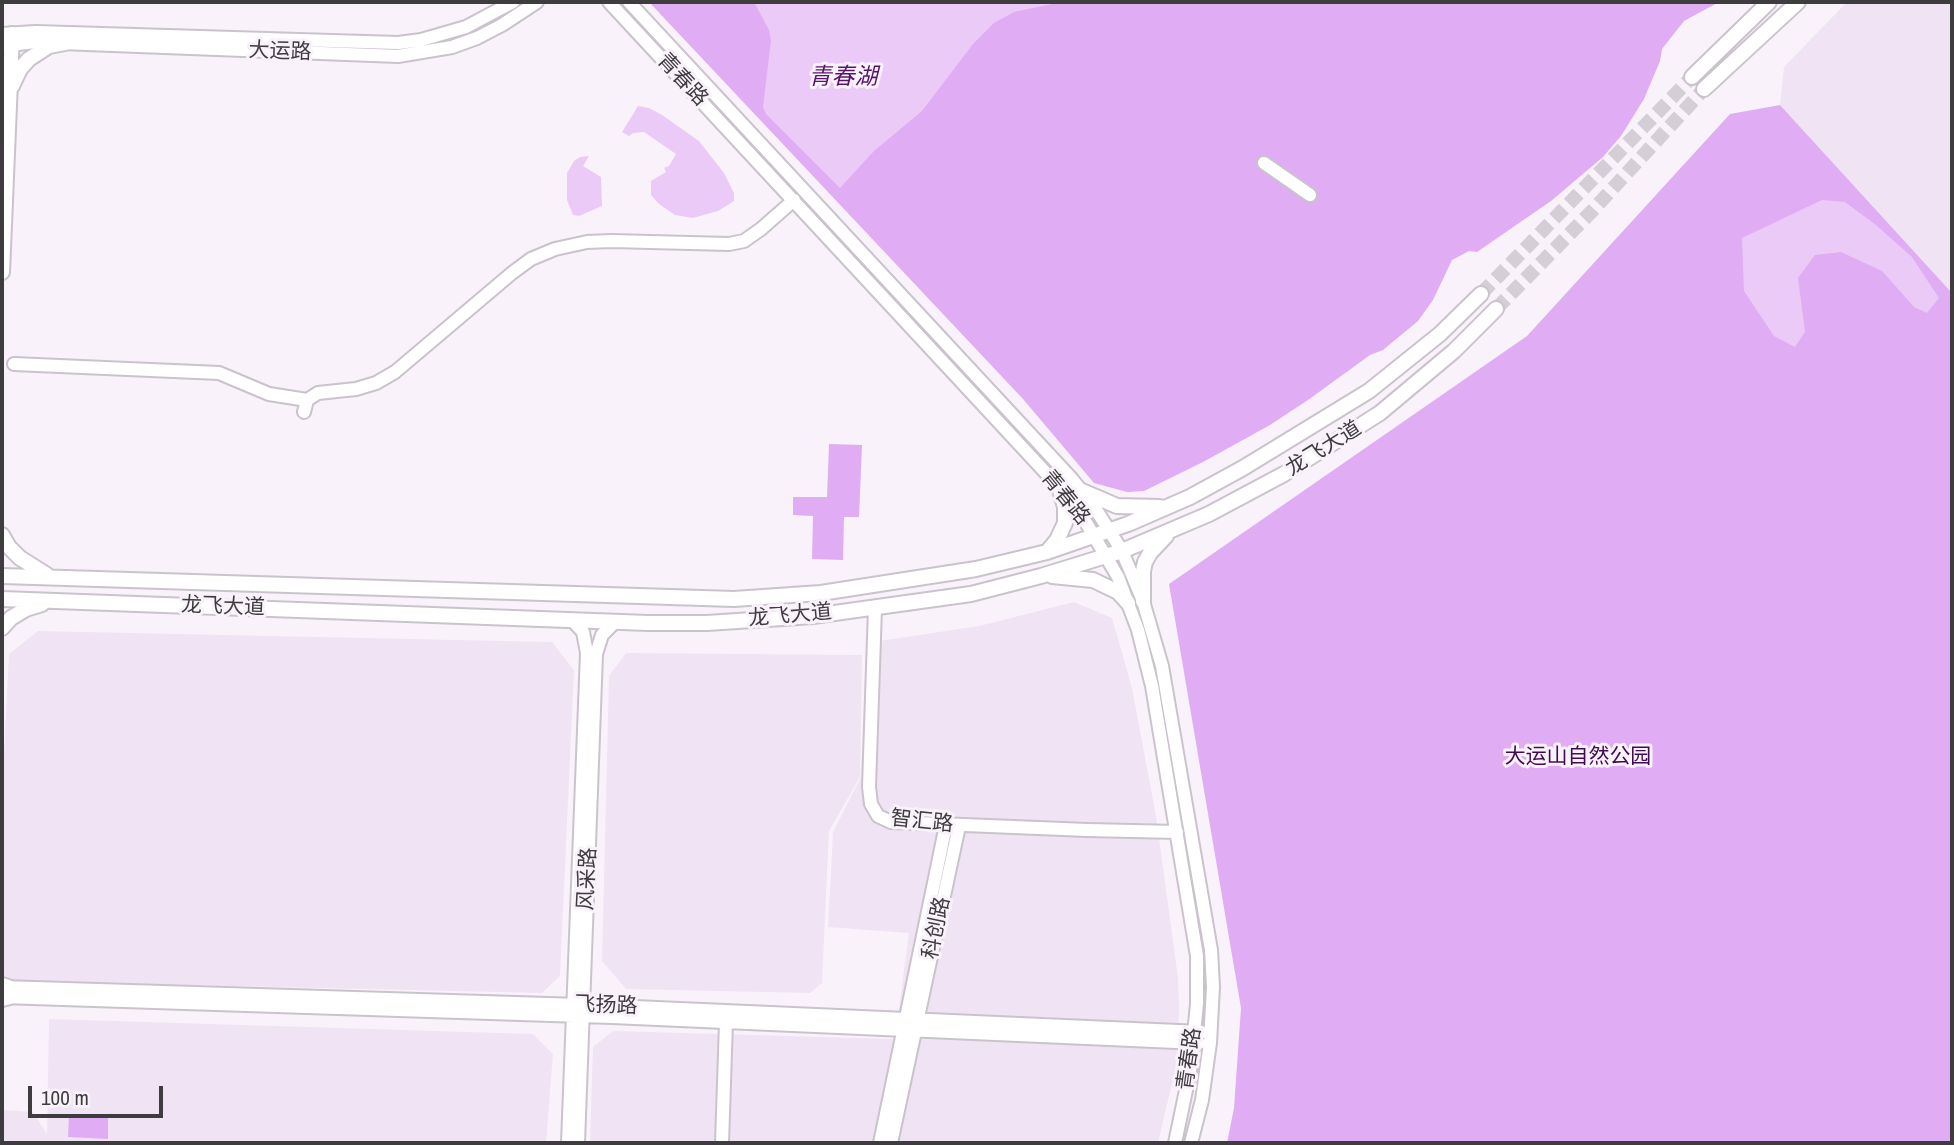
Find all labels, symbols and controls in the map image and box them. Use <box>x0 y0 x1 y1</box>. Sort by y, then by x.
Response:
street label: 大运路 <box>248 38 312 66</box>
street label: 青春路 <box>651 48 713 112</box>
water label: 青春湖 <box>809 64 877 92</box>
street label: 龙飞大道 <box>1282 416 1366 482</box>
street label: 青春路 <box>1035 466 1095 530</box>
street label: 龙飞大道 <box>181 593 265 621</box>
street label: 龙飞大道 <box>747 600 833 632</box>
park label: 大运山自然公园 <box>1505 744 1651 770</box>
street label: 智汇路 <box>889 806 955 838</box>
street label: 风采路 <box>574 847 602 911</box>
street label: 科创路 <box>918 895 956 961</box>
street label: 飞扬路 <box>574 992 638 1020</box>
street label: 青春路 <box>1173 1026 1207 1092</box>
scale bar <box>32 1072 166 1116</box>
text: 100 m <box>41 1083 89 1112</box>

